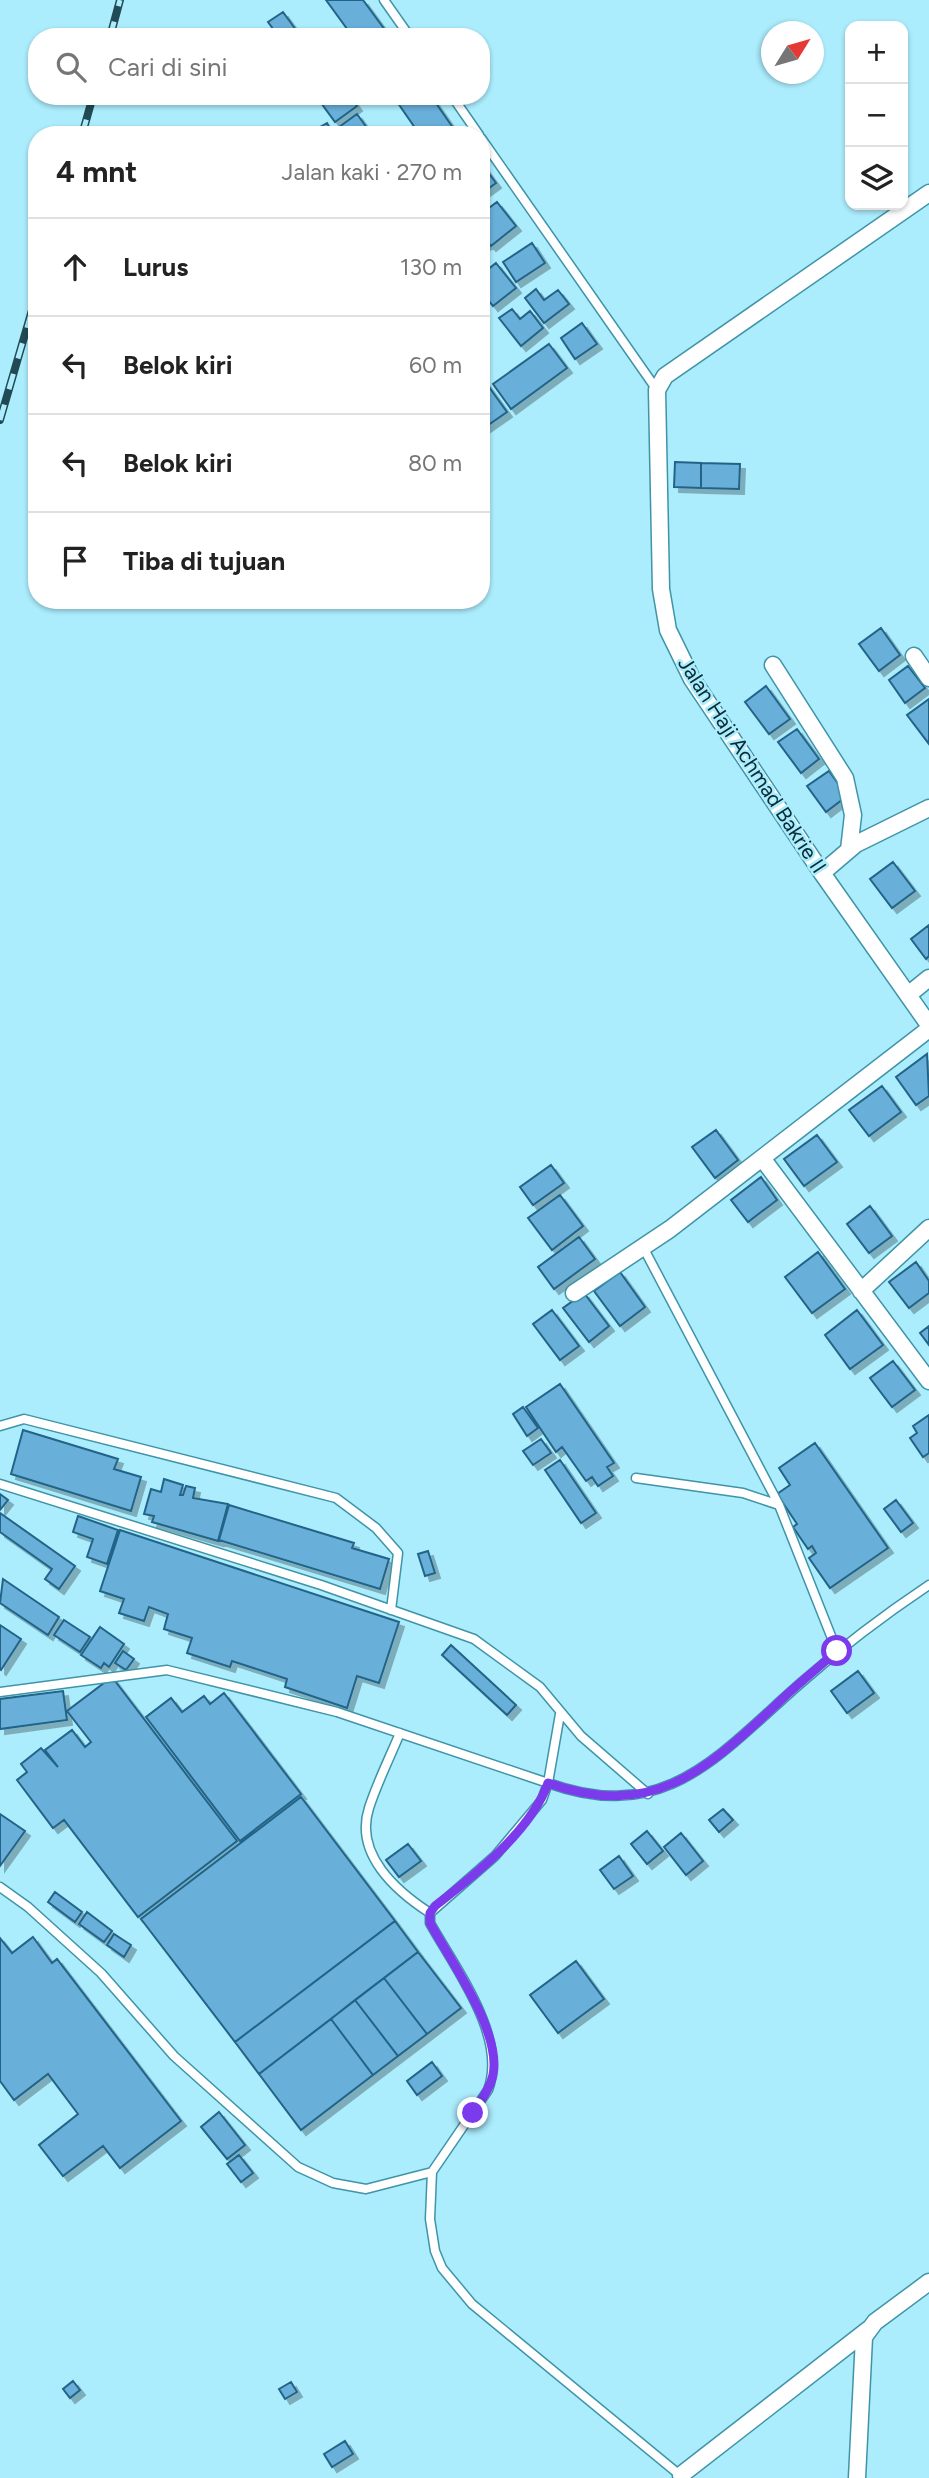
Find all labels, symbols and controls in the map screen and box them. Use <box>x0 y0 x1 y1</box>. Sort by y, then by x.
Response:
north arrow <box>761 21 824 84</box>
map controls <box>845 21 908 210</box>
button: + <box>845 21 908 84</box>
search box <box>28 28 490 105</box>
icon: search <box>52 48 90 86</box>
text: Cari di sini <box>108 51 228 83</box>
button: − <box>845 84 908 147</box>
button: layers <box>845 147 908 210</box>
text: 4 mnt <box>56 153 137 190</box>
text: Jalan kaki · 270 m <box>282 158 462 186</box>
icon: ahead <box>56 248 94 286</box>
text: Lurus <box>123 251 188 283</box>
text: 130 m <box>400 253 462 281</box>
icon: left <box>56 346 94 384</box>
text: Belok kiri <box>123 349 232 381</box>
text: 60 m <box>409 351 462 379</box>
icon: left <box>56 444 94 482</box>
text: Belok kiri <box>123 447 232 479</box>
text: 80 m <box>408 449 462 477</box>
icon: arrive <box>56 542 94 580</box>
text: Tiba di tujuan <box>123 545 285 577</box>
street label: Jalan Haji Achmad Bakrie II <box>673 652 832 878</box>
route start <box>821 1635 852 1666</box>
route end <box>457 2097 488 2128</box>

